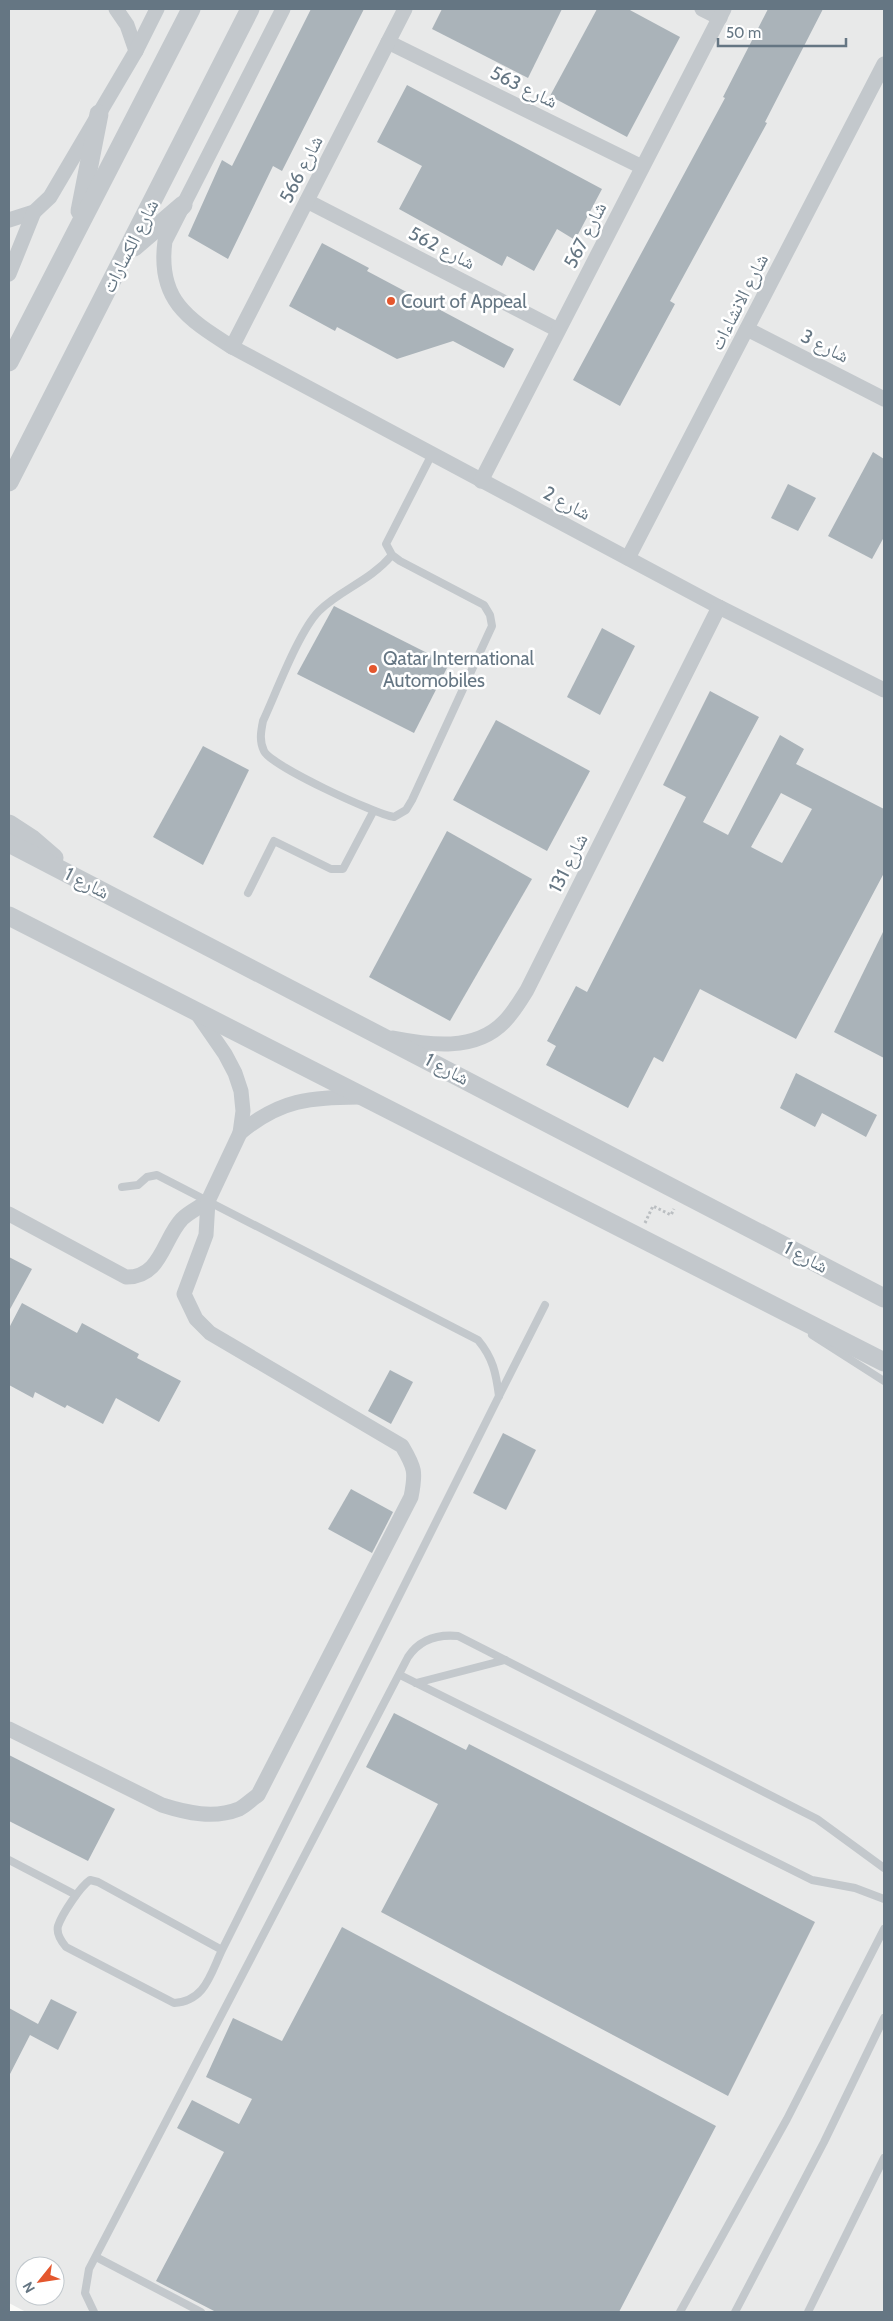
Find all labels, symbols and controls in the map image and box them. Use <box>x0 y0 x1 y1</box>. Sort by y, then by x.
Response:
scale bar <box>718 15 846 47</box>
text: 50 m <box>726 24 761 42</box>
street label: شارع 563 <box>487 61 561 113</box>
street label: شارع 566 <box>274 132 328 206</box>
street label: شارع الكسارات <box>97 196 163 296</box>
street label: شارع 567 <box>559 198 611 272</box>
street label: شارع 562 <box>405 222 479 274</box>
street label: شارع الانشاءات <box>705 250 773 354</box>
place label: Court of Appeal <box>401 290 527 313</box>
marker: Court of Appeal <box>385 295 397 307</box>
street label: شارع 3 <box>797 324 853 368</box>
street label: شارع 2 <box>539 481 595 525</box>
place label: Qatar International Automobiles <box>383 647 535 692</box>
marker: Qatar International Automobiles <box>367 663 379 675</box>
street label: شارع 131 <box>543 830 593 896</box>
street label: شارع 1 <box>61 862 113 904</box>
street label: شارع 1 <box>421 1048 473 1090</box>
street label: شارع 1 <box>780 1236 832 1278</box>
north arrow <box>15 2256 65 2306</box>
text: N <box>18 2279 39 2296</box>

